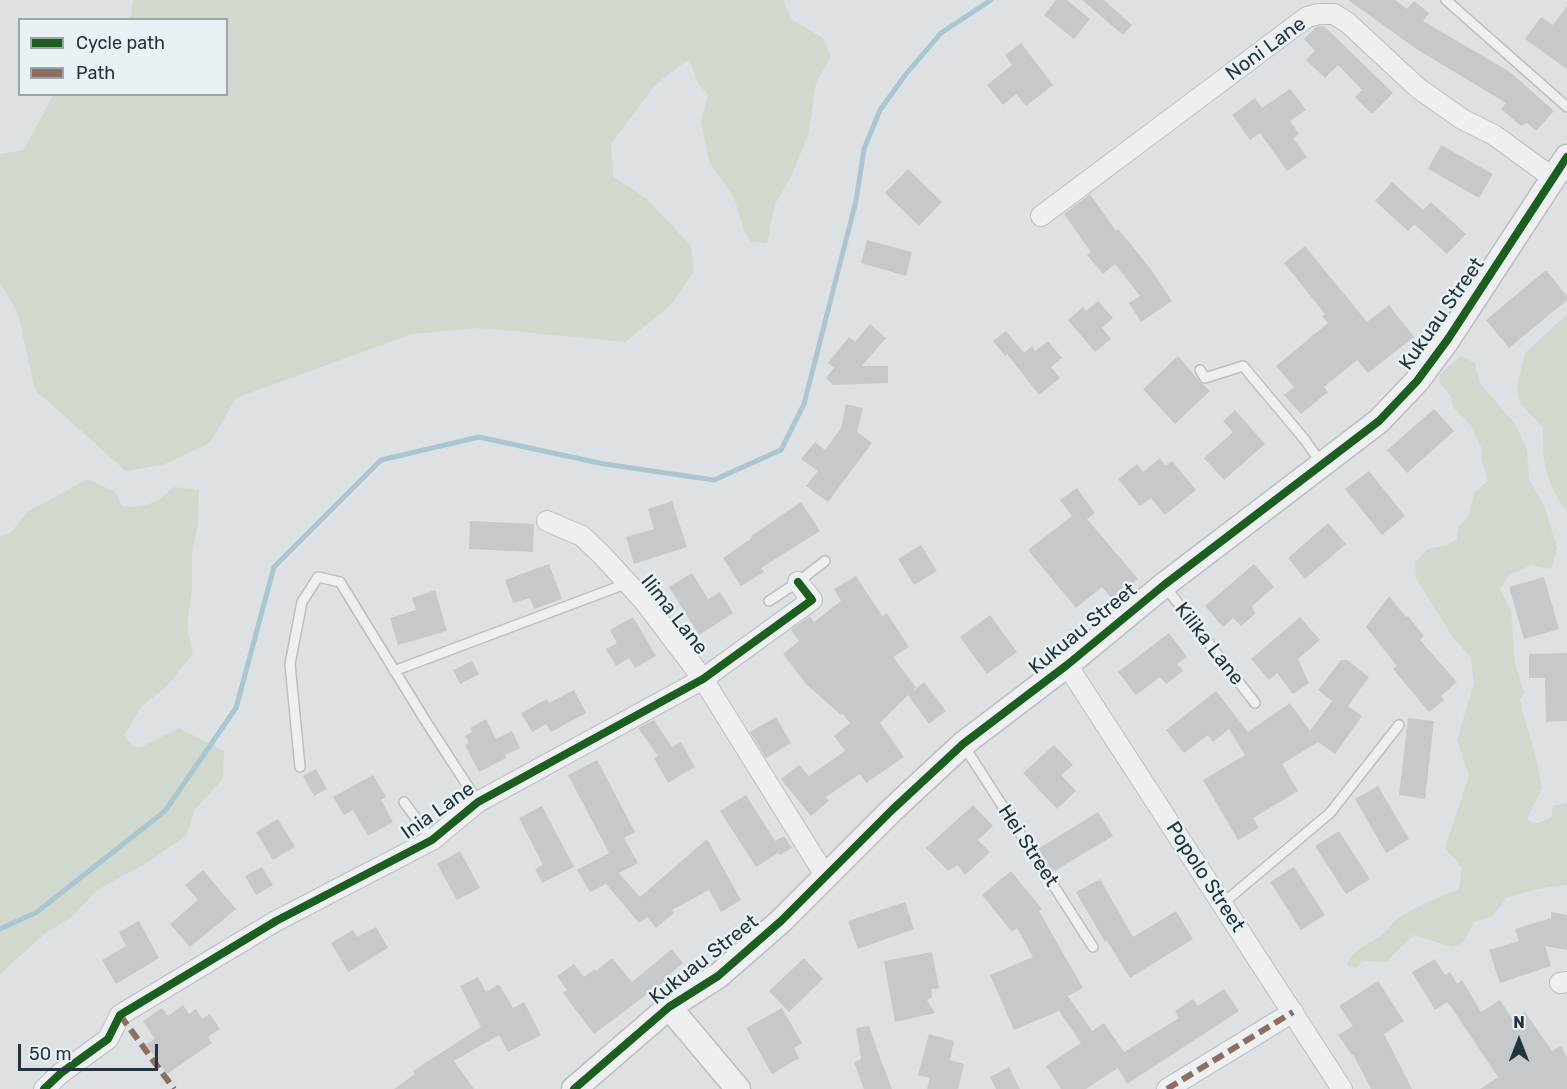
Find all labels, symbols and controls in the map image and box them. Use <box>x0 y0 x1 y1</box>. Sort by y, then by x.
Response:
street label: Noni Lane <box>1221 12 1311 86</box>
legend <box>18 18 228 96</box>
text: Cycle path <box>76 32 165 54</box>
text: Path <box>76 62 115 84</box>
street label: Kukuau Street <box>1394 253 1490 375</box>
street label: Ilima Lane <box>635 570 713 660</box>
street label: Kukuau Street <box>1024 578 1142 680</box>
street label: Kilika Lane <box>1169 598 1249 690</box>
street label: Inia Lane <box>397 777 479 845</box>
street label: Hei Street <box>993 800 1063 892</box>
street label: Popolo Street <box>1160 817 1250 937</box>
street label: Kukuau Street <box>645 910 763 1010</box>
north arrow <box>1489 1011 1549 1071</box>
text: N <box>1513 1013 1525 1032</box>
scale bar <box>21 1032 160 1070</box>
text: 50 m <box>29 1043 72 1065</box>

